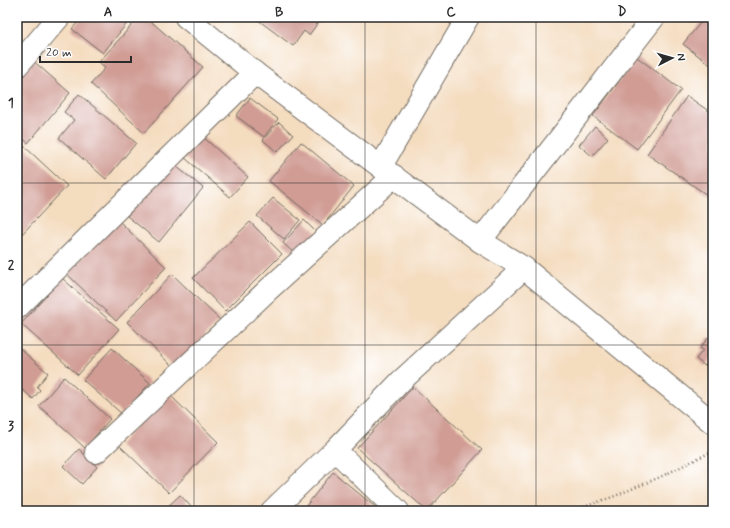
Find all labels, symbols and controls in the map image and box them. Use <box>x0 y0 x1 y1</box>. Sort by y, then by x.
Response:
text: A <box>104 4 112 21</box>
text: B <box>275 4 284 21</box>
text: C <box>446 4 456 21</box>
text: D <box>618 4 627 21</box>
scale bar <box>40 38 131 64</box>
north arrow <box>652 38 692 78</box>
text: 20 m <box>46 45 72 61</box>
text: N <box>674 53 688 61</box>
text: 1 <box>8 95 14 112</box>
text: 2 <box>8 257 15 274</box>
text: 3 <box>8 418 14 435</box>

